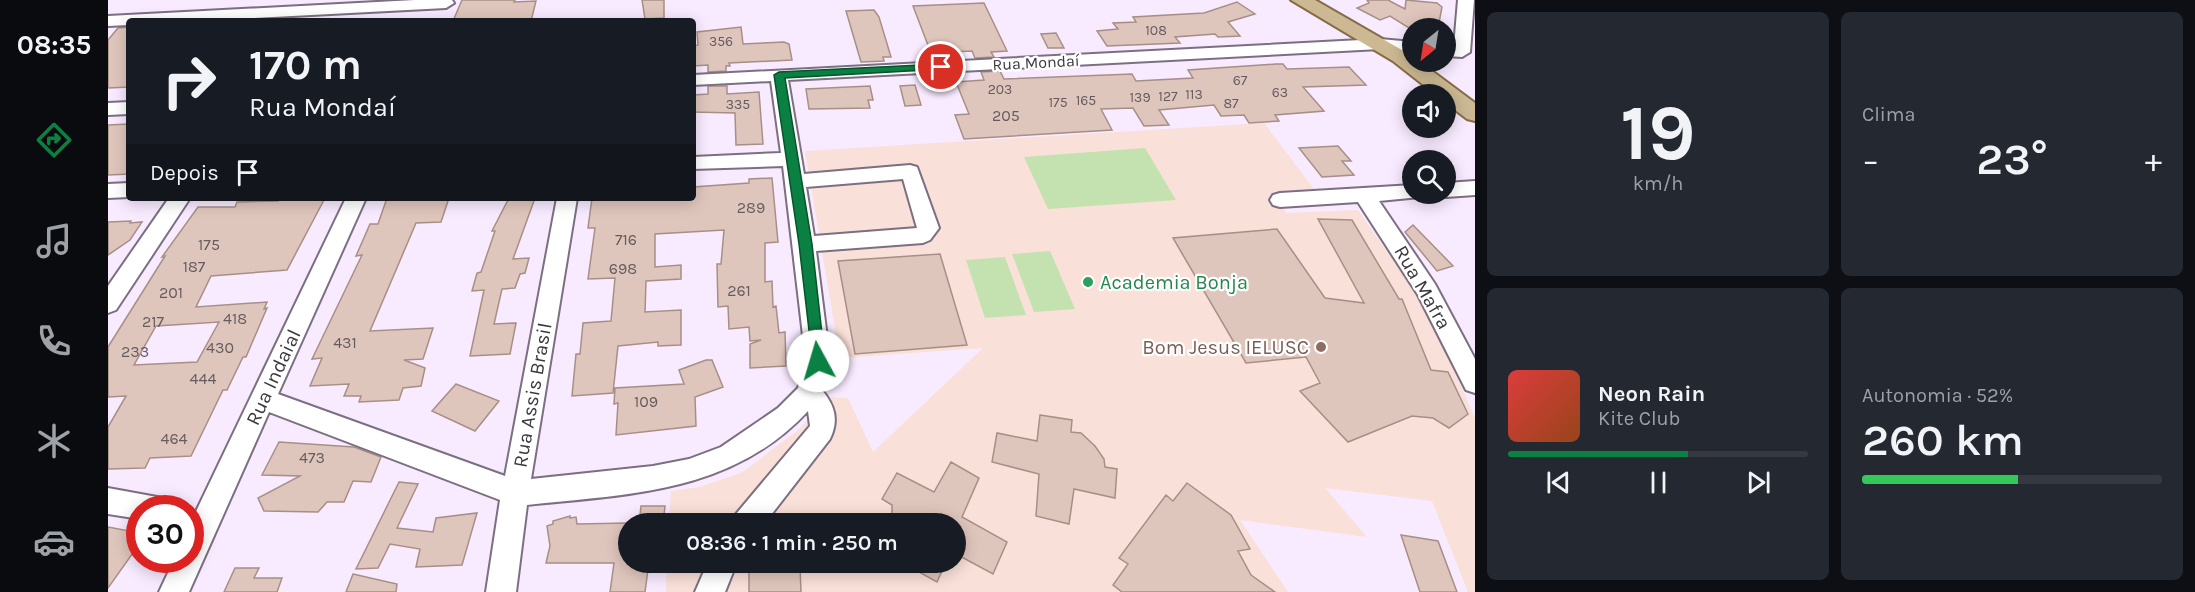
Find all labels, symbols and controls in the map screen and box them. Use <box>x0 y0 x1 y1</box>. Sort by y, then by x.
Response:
north arrow <box>1402 18 1456 72</box>
map controls <box>1402 18 1456 204</box>
house number: 108 <box>1145 22 1167 39</box>
text: 08:35 <box>17 29 91 61</box>
house number: 356 <box>709 33 733 50</box>
text: 170 m <box>249 40 362 90</box>
pin <box>915 41 966 92</box>
icon: right <box>150 42 228 120</box>
icon: arrive <box>924 50 957 83</box>
street label: Rua Mondaí <box>992 51 1080 74</box>
house number: 67 <box>1233 72 1248 89</box>
house number: 203 <box>988 81 1012 98</box>
house number: 63 <box>1272 84 1288 101</box>
button: sound <box>1402 84 1456 138</box>
house number: 113 <box>1185 86 1203 103</box>
text: 19 <box>1620 87 1696 179</box>
house number: 127 <box>1158 88 1178 105</box>
house number: 139 <box>1129 89 1151 106</box>
text: Rua Mondaí <box>249 91 396 123</box>
house number: 165 <box>1076 92 1096 109</box>
house number: 175 <box>1048 94 1068 111</box>
house number: 87 <box>1223 95 1239 112</box>
house number: 335 <box>726 96 750 113</box>
text: Clima <box>1862 103 1916 126</box>
house number: 205 <box>992 106 1020 125</box>
icon: directions <box>33 119 75 161</box>
text: 23° <box>1976 133 2048 185</box>
text: − <box>1862 141 1879 179</box>
text: + <box>2145 141 2162 179</box>
button: search <box>1402 150 1456 204</box>
icon: arrive <box>231 156 264 189</box>
text: Depois <box>150 160 219 186</box>
text: km/h <box>1633 172 1683 195</box>
house number: 289 <box>737 198 765 217</box>
icon: music <box>33 220 75 262</box>
house number: 716 <box>615 230 637 249</box>
house number: 175 <box>198 235 220 254</box>
street label: Rua Mafra <box>1389 241 1456 333</box>
house number: 187 <box>183 257 206 276</box>
house number: 698 <box>609 259 637 278</box>
place label: Academia Bonja <box>1100 271 1248 294</box>
marker: Academia Bonja <box>1081 275 1095 289</box>
house number: 261 <box>727 281 751 300</box>
house number: 201 <box>159 283 183 302</box>
house number: 418 <box>223 309 247 328</box>
house number: 217 <box>142 312 165 331</box>
icon: phone <box>33 320 75 362</box>
street label: Rua Assis Brasil <box>508 321 557 469</box>
street label: Rua Indaial <box>241 326 306 429</box>
position arrow <box>786 329 850 393</box>
house number: 431 <box>333 333 357 352</box>
place label: Bom Jesus IELUSC <box>1142 336 1309 359</box>
house number: 430 <box>206 338 234 357</box>
marker: Bom Jesus IELUSC <box>1314 340 1328 354</box>
house number: 233 <box>121 342 149 361</box>
house number: 444 <box>190 369 216 388</box>
text: Neon Rain <box>1598 381 1705 407</box>
text: Autonomia · 52% <box>1862 384 2013 407</box>
house number: 109 <box>634 392 658 411</box>
text: Kite Club <box>1598 407 1680 430</box>
text: 260 km <box>1862 414 2024 466</box>
icon: climate <box>33 420 75 462</box>
house number: 464 <box>160 429 188 448</box>
house number: 473 <box>299 448 325 467</box>
icon: previous <box>1542 466 1575 499</box>
icon: pause <box>1642 466 1675 499</box>
icon: next <box>1742 466 1775 499</box>
speed limit sign: 30 <box>126 495 204 573</box>
icon: car <box>33 521 75 563</box>
text: 08:36 · 1 min · 250 m <box>686 530 898 556</box>

